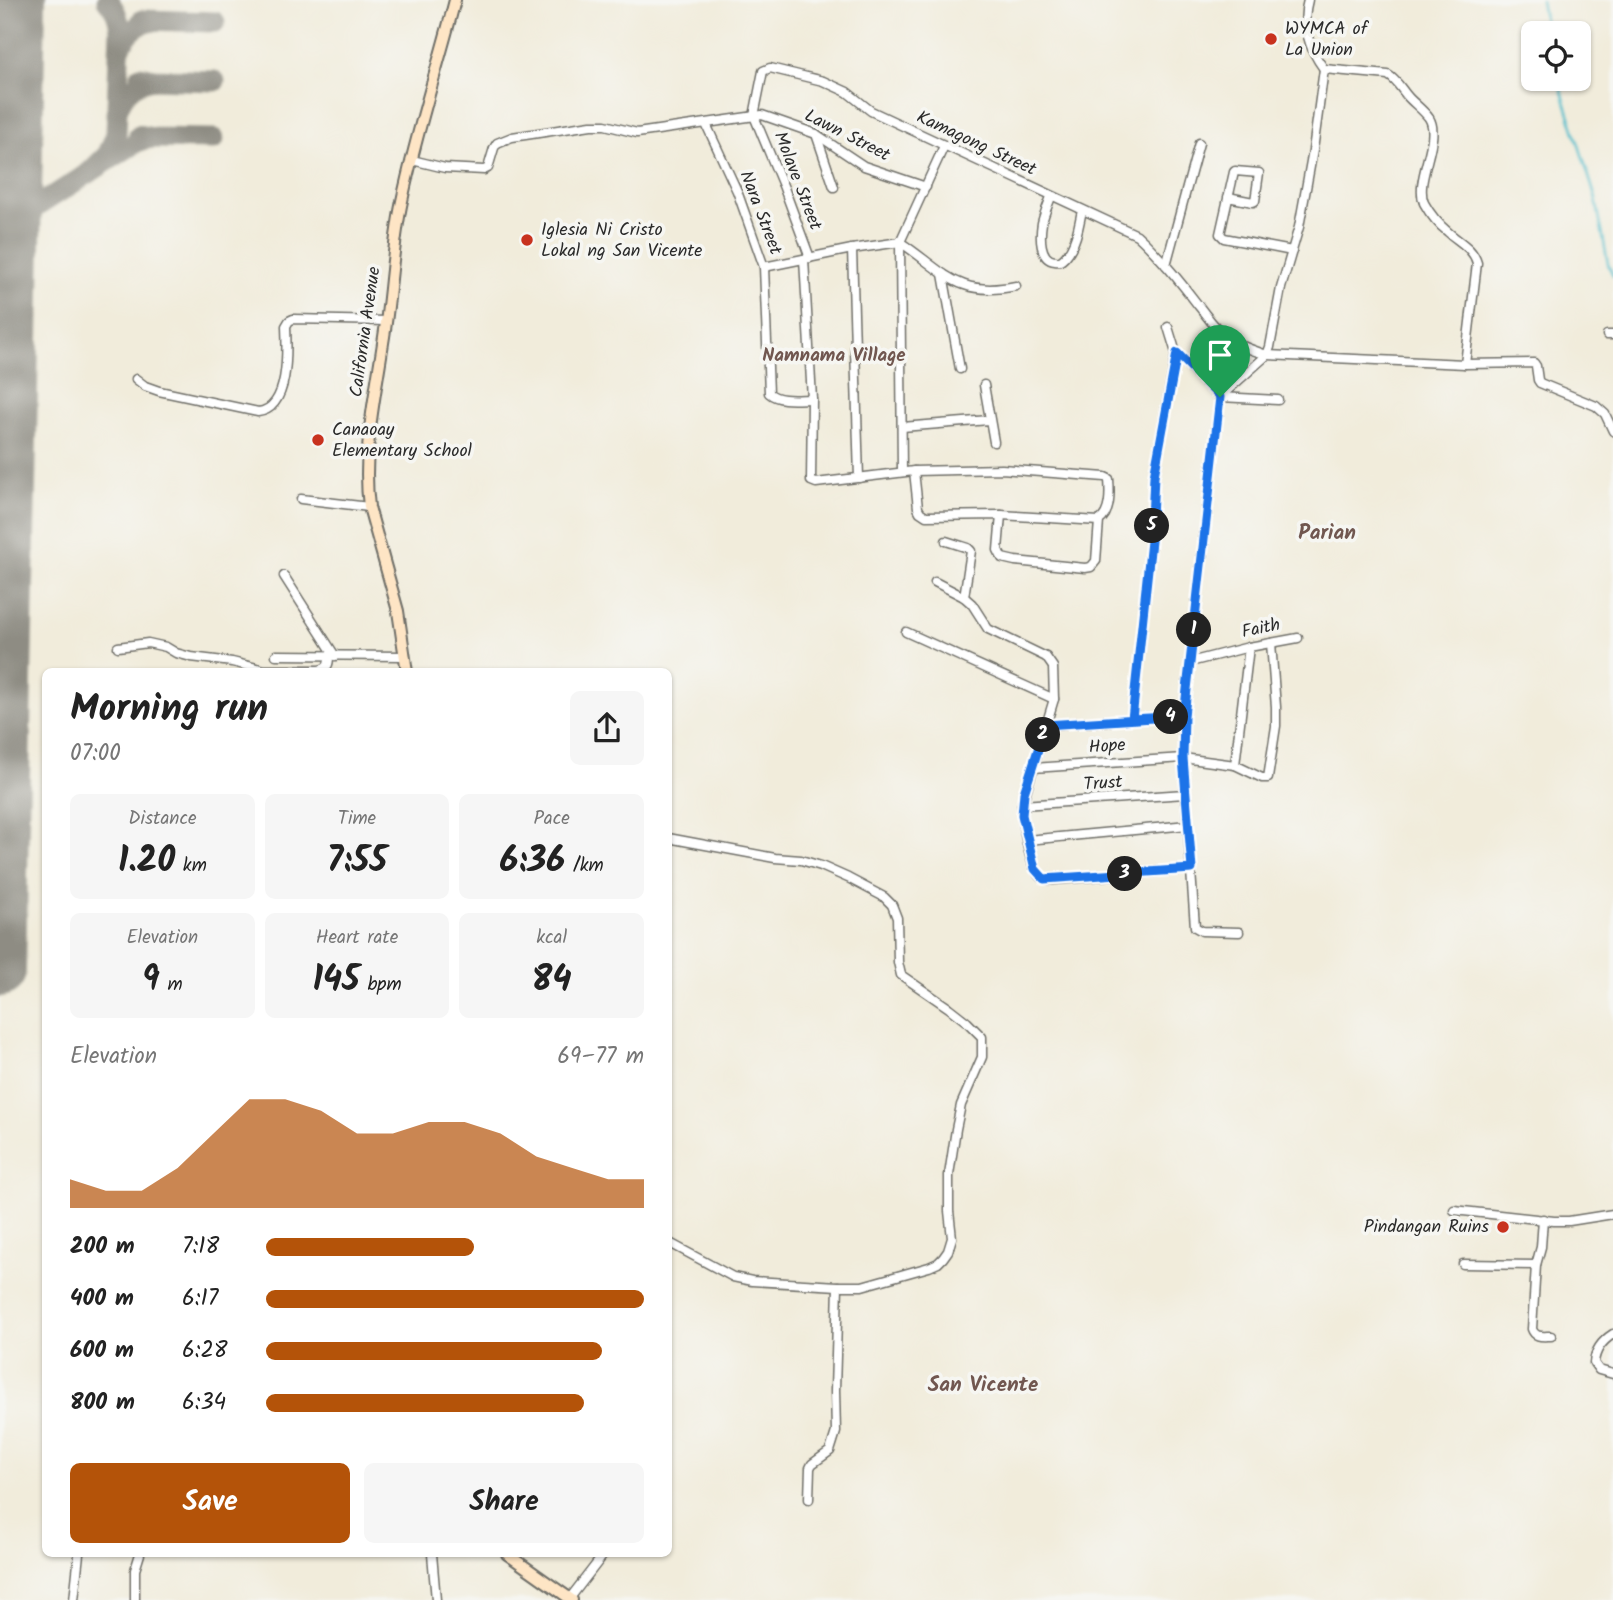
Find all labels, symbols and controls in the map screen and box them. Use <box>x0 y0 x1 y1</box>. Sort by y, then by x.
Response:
place label: WYMCA of La Union <box>1285 15 1370 65</box>
map controls <box>1521 21 1591 91</box>
button: locate <box>1521 21 1591 91</box>
marker: WYMCA of La Union <box>1263 31 1279 47</box>
street label: Lawn Street <box>799 102 896 170</box>
street label: Kamagong Street <box>911 103 1042 185</box>
street label: Molave Street <box>765 127 829 236</box>
street label: Nara Street <box>731 167 790 260</box>
place label: Iglesia Ni Cristo Lokal ng San Vicente <box>541 216 702 266</box>
marker: Iglesia Ni Cristo Lokal ng San Vicente <box>519 232 535 248</box>
street label: California Avenue <box>343 265 389 399</box>
pin <box>1190 325 1250 397</box>
icon: arrive <box>1201 336 1239 374</box>
district label: Namnama Village <box>762 341 906 371</box>
place label: Canaoay Elementary School <box>332 416 473 466</box>
marker: Canaoay Elementary School <box>310 432 326 448</box>
pin: 5 <box>1134 508 1170 544</box>
text: 5 <box>1147 510 1156 540</box>
district label: Parian <box>1298 517 1356 550</box>
street label: Faith <box>1239 611 1283 647</box>
pin: 1 <box>1176 612 1212 648</box>
text: 1 <box>1191 614 1196 644</box>
text: Morning run <box>70 680 268 740</box>
button: share <box>570 691 644 765</box>
pin: 4 <box>1154 700 1188 734</box>
text: 4 <box>1165 701 1176 731</box>
pin: 2 <box>1026 718 1060 752</box>
text: 2 <box>1037 719 1048 749</box>
street label: Hope <box>1088 731 1126 763</box>
text: 07:00 <box>70 736 121 772</box>
street label: Trust <box>1083 768 1124 800</box>
text: Distance <box>128 804 196 834</box>
text: Time <box>338 804 376 834</box>
text: Pace <box>534 804 570 834</box>
text: 1.20 <box>118 834 175 890</box>
text: 7:55 <box>327 834 387 890</box>
text: 6:36 <box>500 834 565 890</box>
text: km <box>175 851 207 881</box>
text: /km <box>565 851 604 881</box>
pin: 3 <box>1108 856 1142 892</box>
text: 3 <box>1119 858 1130 888</box>
text: Elevation <box>126 923 198 953</box>
text: Heart rate <box>316 923 398 953</box>
text: kcal <box>536 923 567 953</box>
text: 9 <box>142 953 160 1009</box>
text: 145 <box>312 953 360 1009</box>
text: 84 <box>532 953 572 1009</box>
text: m <box>160 970 183 1000</box>
text: bpm <box>360 970 402 1000</box>
text: Elevation <box>70 1039 157 1075</box>
text: 69–77 m <box>557 1039 644 1075</box>
place label: Pindangan Ruins <box>1364 1213 1489 1242</box>
marker: Pindangan Ruins <box>1495 1219 1511 1235</box>
text: 200 m <box>70 1229 135 1265</box>
text: 7:18 <box>182 1229 219 1265</box>
text: 400 m <box>70 1281 134 1317</box>
text: 6:17 <box>182 1281 218 1317</box>
text: 600 m <box>70 1333 134 1369</box>
text: 6:28 <box>182 1333 228 1369</box>
district label: San Vicente <box>928 1369 1038 1402</box>
text: 800 m <box>70 1385 135 1421</box>
text: 6:34 <box>182 1385 226 1421</box>
button: Save <box>70 1463 350 1543</box>
button: Share <box>364 1463 644 1543</box>

